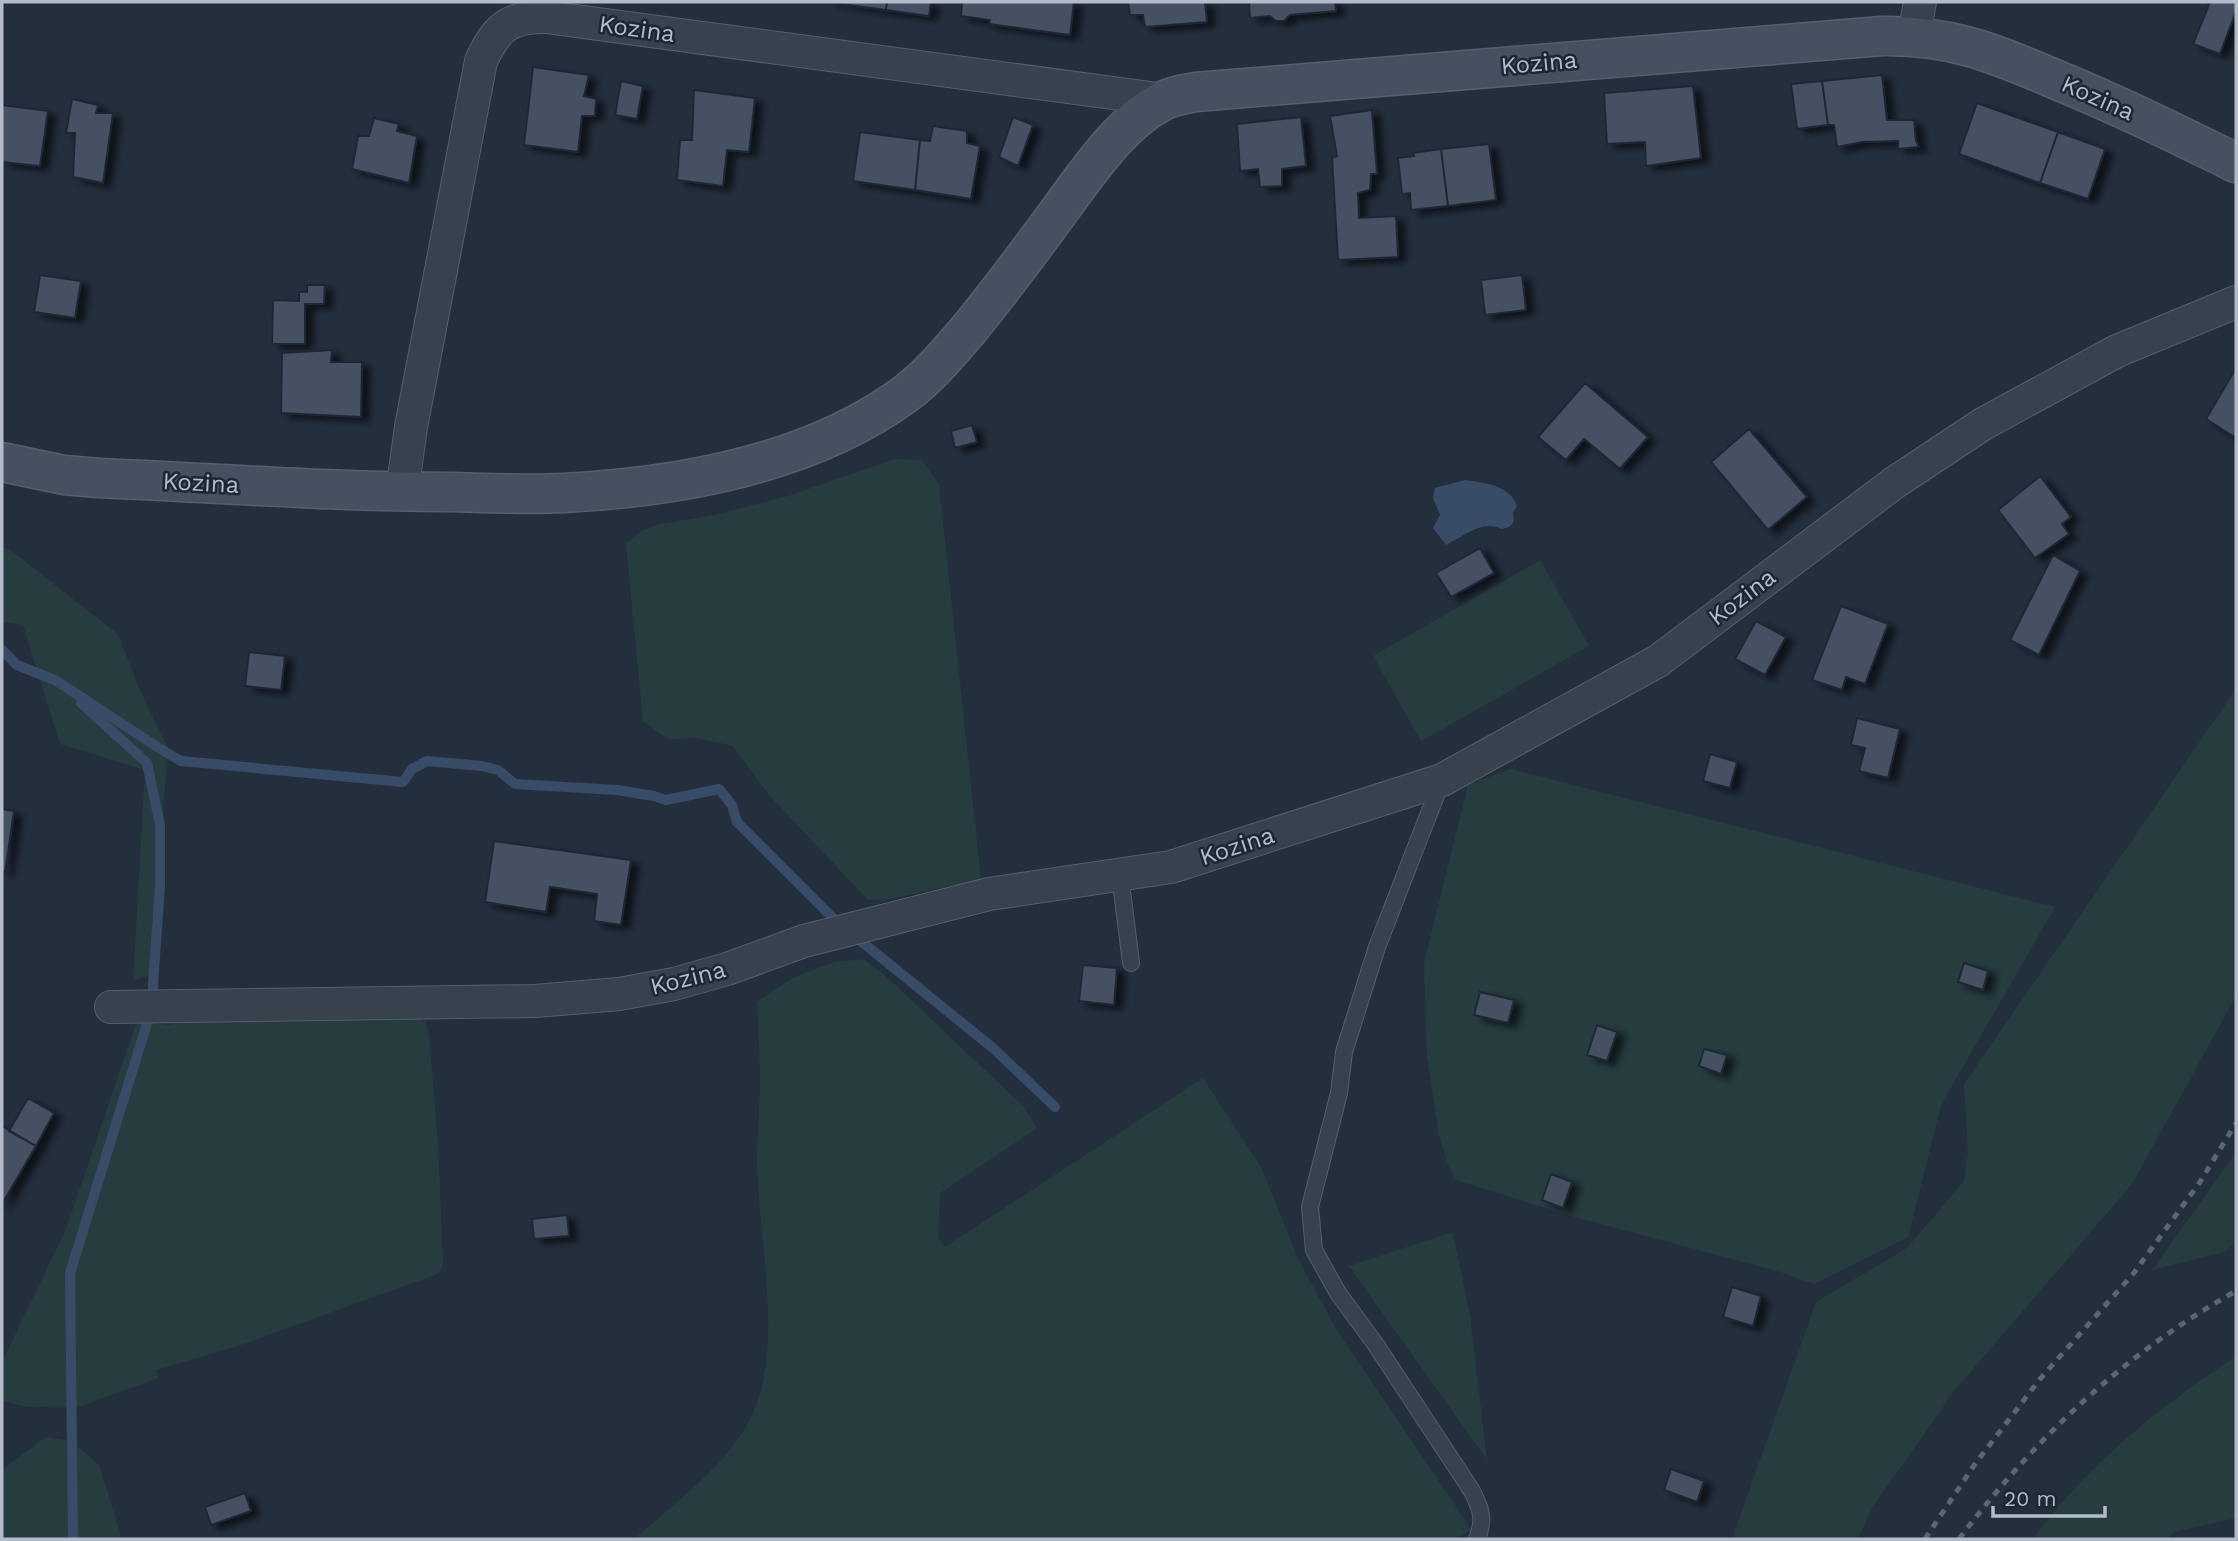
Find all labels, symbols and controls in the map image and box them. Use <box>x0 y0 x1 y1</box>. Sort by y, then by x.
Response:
street label: Kozina <box>597 10 677 48</box>
street label: Kozina <box>1500 46 1578 80</box>
street label: Kozina <box>2057 70 2139 126</box>
street label: Kozina <box>162 467 240 499</box>
street label: Kozina <box>1703 563 1781 631</box>
street label: Kozina <box>1196 821 1278 871</box>
street label: Kozina <box>647 955 729 1001</box>
scale bar <box>1993 1474 2105 1518</box>
text: 20 m <box>2004 1486 2056 1511</box>

